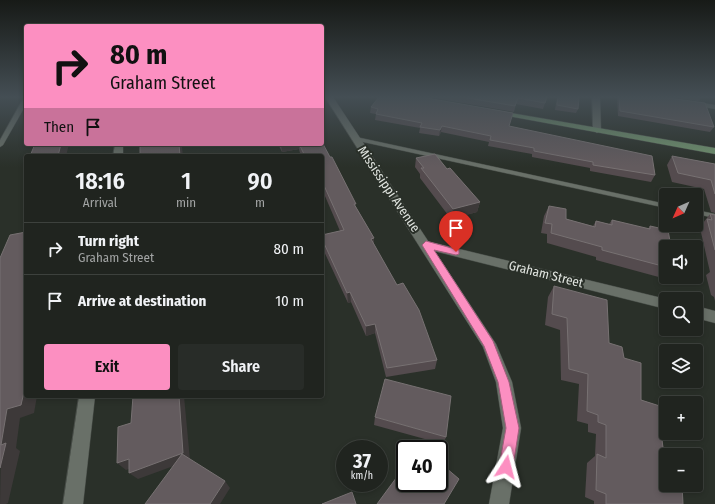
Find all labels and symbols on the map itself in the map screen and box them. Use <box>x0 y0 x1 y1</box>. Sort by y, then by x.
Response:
street label: Mississippi Avenue <box>355 143 423 235</box>
north arrow <box>659 188 703 232</box>
pin <box>439 211 473 252</box>
street label: Graham Street <box>507 258 586 291</box>
speed limit sign: 40 <box>396 440 448 492</box>
position arrow <box>485 446 527 488</box>

